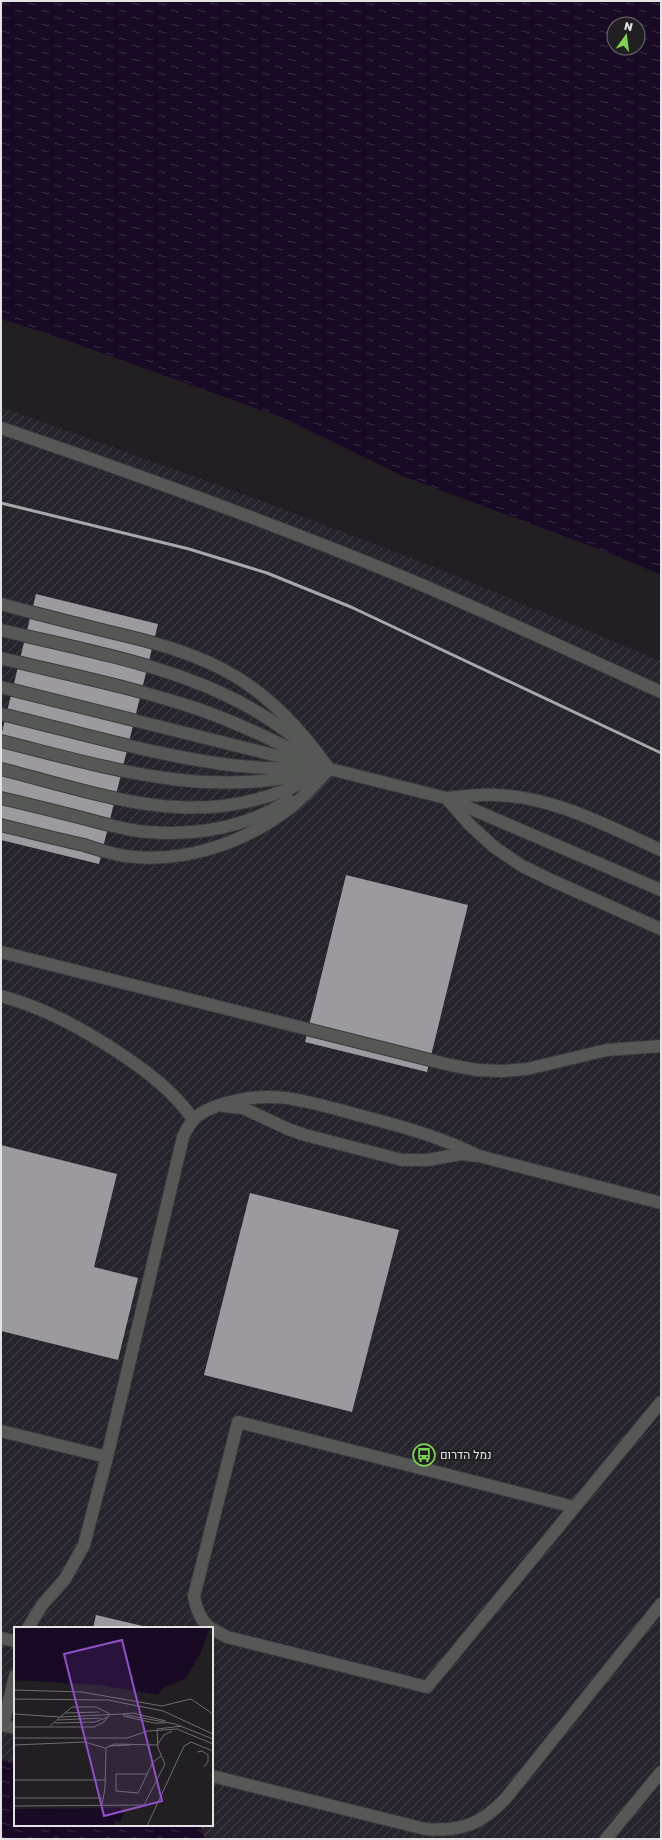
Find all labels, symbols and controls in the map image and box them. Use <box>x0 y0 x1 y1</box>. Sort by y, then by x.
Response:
north arrow <box>606 16 646 56</box>
text: N <box>623 18 634 33</box>
bus stop icon: נמל הדרום <box>411 1442 437 1468</box>
place label: נמל הדרום <box>440 1447 491 1462</box>
inset map <box>14 1627 213 1826</box>

